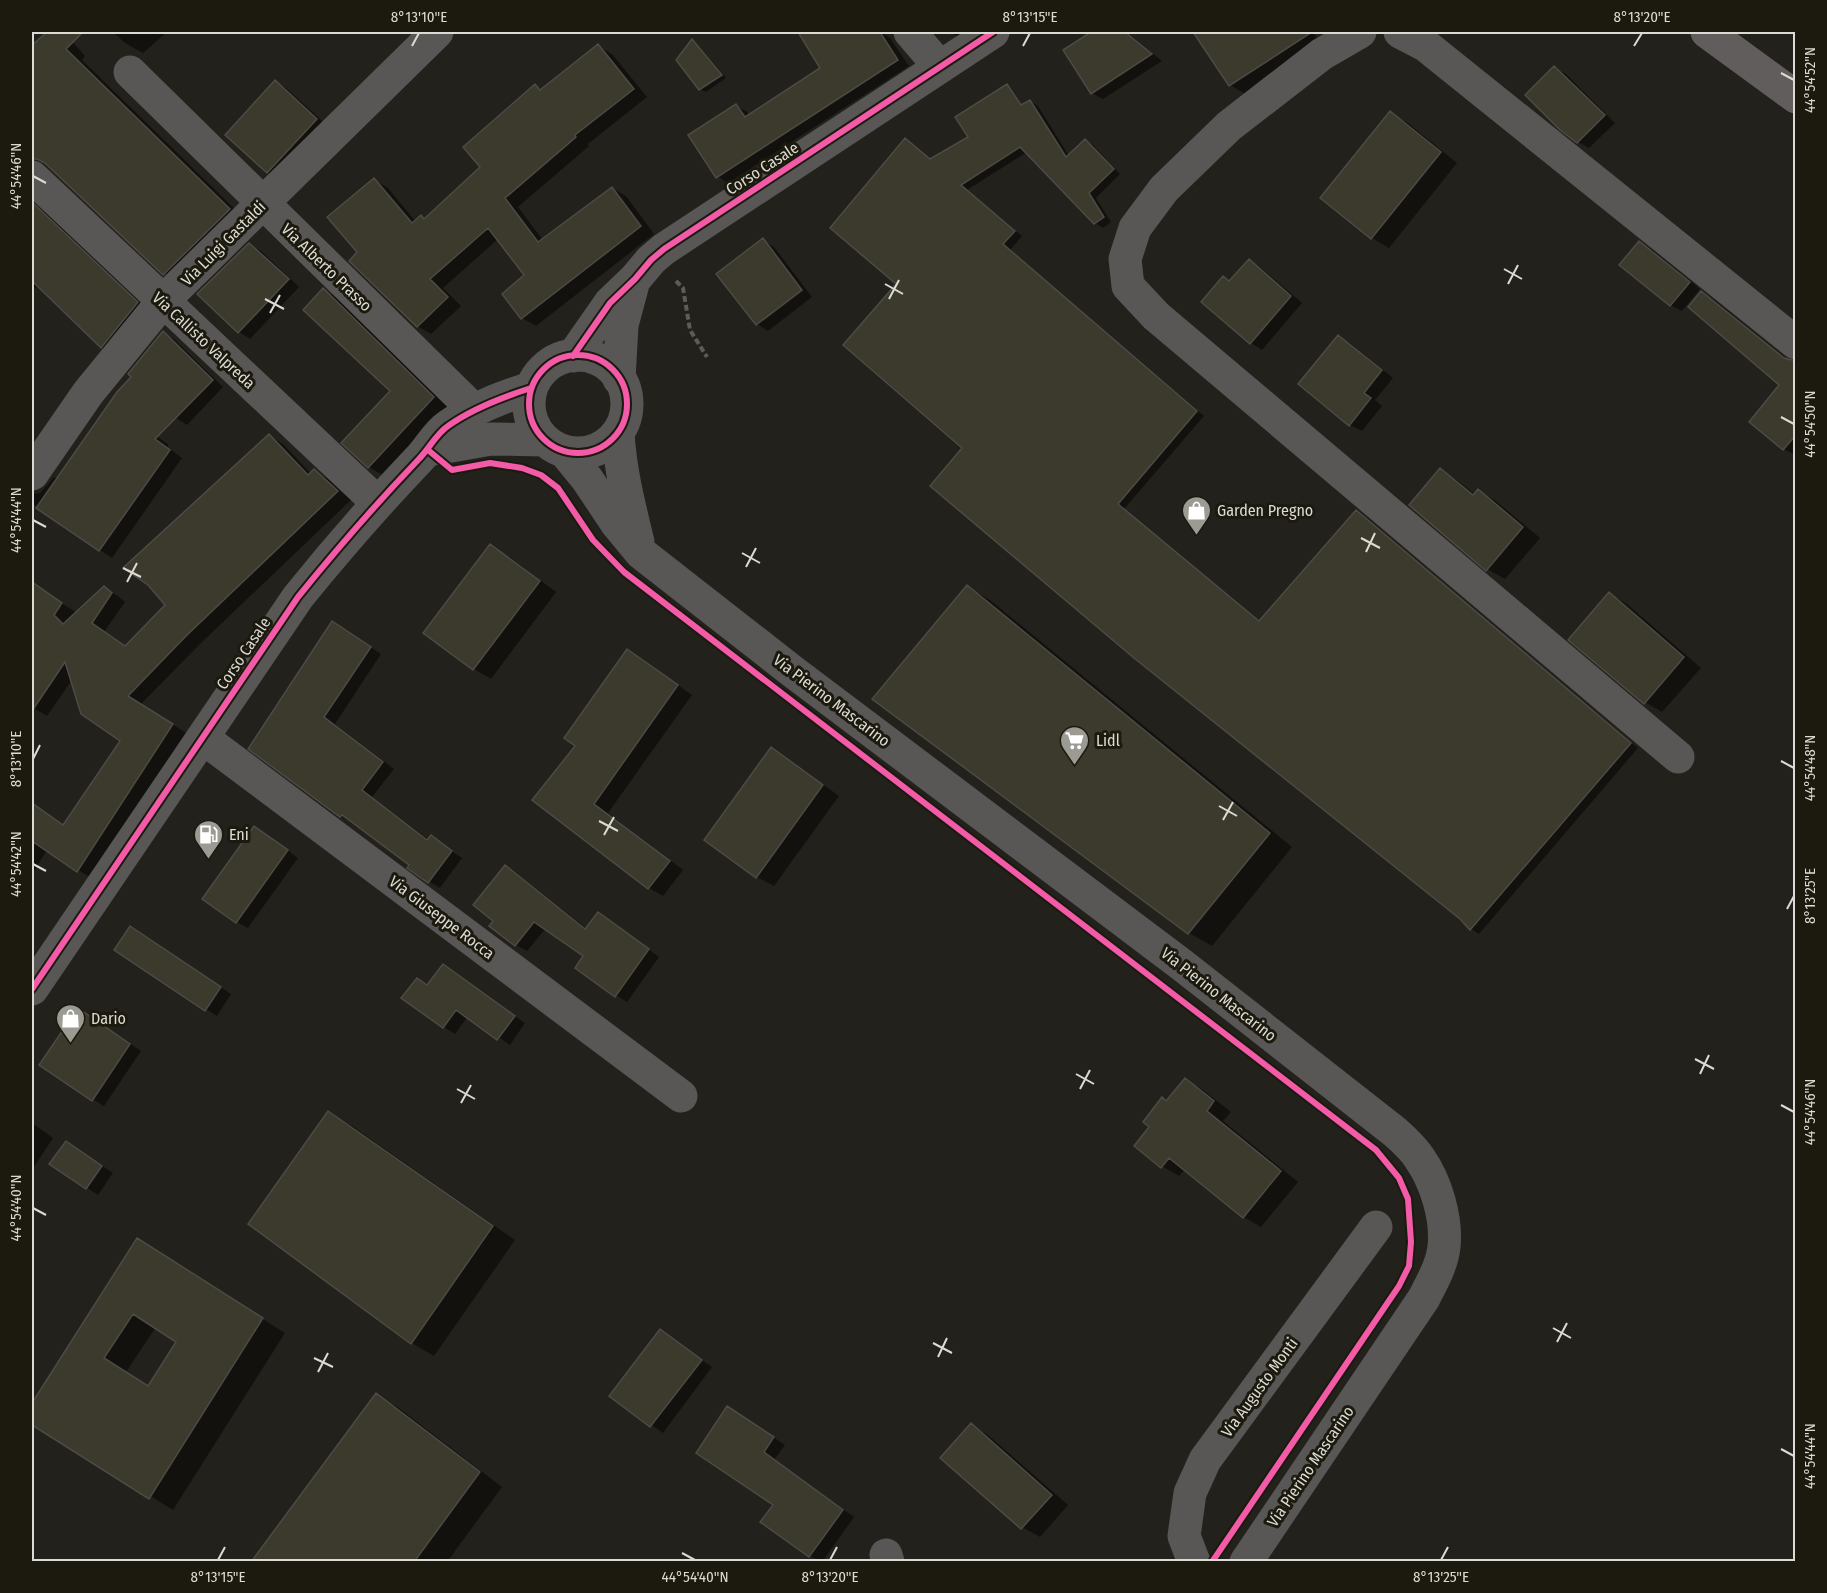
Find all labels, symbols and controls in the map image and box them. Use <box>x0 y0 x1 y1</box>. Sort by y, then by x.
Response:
text: 8°13'10"E <box>391 8 447 26</box>
text: 8°13'15"E <box>1002 8 1058 26</box>
text: 8°13'20"E <box>1613 8 1671 26</box>
text: 44°54'52"N <box>1801 47 1819 113</box>
street label: Corso Casale <box>722 138 802 199</box>
text: 44°54'46"N <box>7 143 25 209</box>
street label: Via Luigi Gastaldi <box>177 197 270 290</box>
street label: Via Alberto Prasso <box>277 219 376 315</box>
street label: Via Callisto Valpreda <box>148 288 259 393</box>
text: 44°54'50"N <box>1801 390 1819 458</box>
text: 44°54'44"N <box>7 487 25 553</box>
shop icon: Garden Pregno <box>1180 494 1212 536</box>
place label: Garden Pregno <box>1217 501 1313 520</box>
street label: Corso Casale <box>212 614 274 693</box>
street label: Via Pierino Mascarino <box>770 650 894 750</box>
supermarket icon: Lidl <box>1059 724 1091 766</box>
text: 8°13'10"E <box>7 731 25 787</box>
place label: Lidl <box>1096 731 1120 750</box>
text: 44°54'48"N <box>1801 735 1819 801</box>
fuel station icon: Eni <box>192 818 224 860</box>
place label: Eni <box>229 825 249 844</box>
text: 44°54'42"N <box>7 831 25 897</box>
text: 8°13'25"E <box>1801 868 1819 924</box>
street label: Via Giuseppe Rocca <box>385 872 498 963</box>
street label: Via Pierino Mascarino <box>1157 943 1280 1045</box>
shop icon: Dario <box>54 1002 86 1044</box>
place label: Dario <box>91 1009 126 1028</box>
text: 44°54'46"N <box>1801 1079 1819 1145</box>
text: 44°54'40"N <box>7 1174 25 1242</box>
street label: Via Augusto Monti <box>1217 1334 1302 1441</box>
street label: Via Pierino Mascarino <box>1263 1402 1358 1530</box>
text: 44°54'44"N <box>1801 1423 1819 1489</box>
text: 8°13'15"E <box>190 1568 246 1586</box>
text: 44°54'40"N <box>661 1568 729 1586</box>
text: 8°13'20"E <box>801 1568 859 1586</box>
text: 8°13'25"E <box>1413 1568 1469 1586</box>

